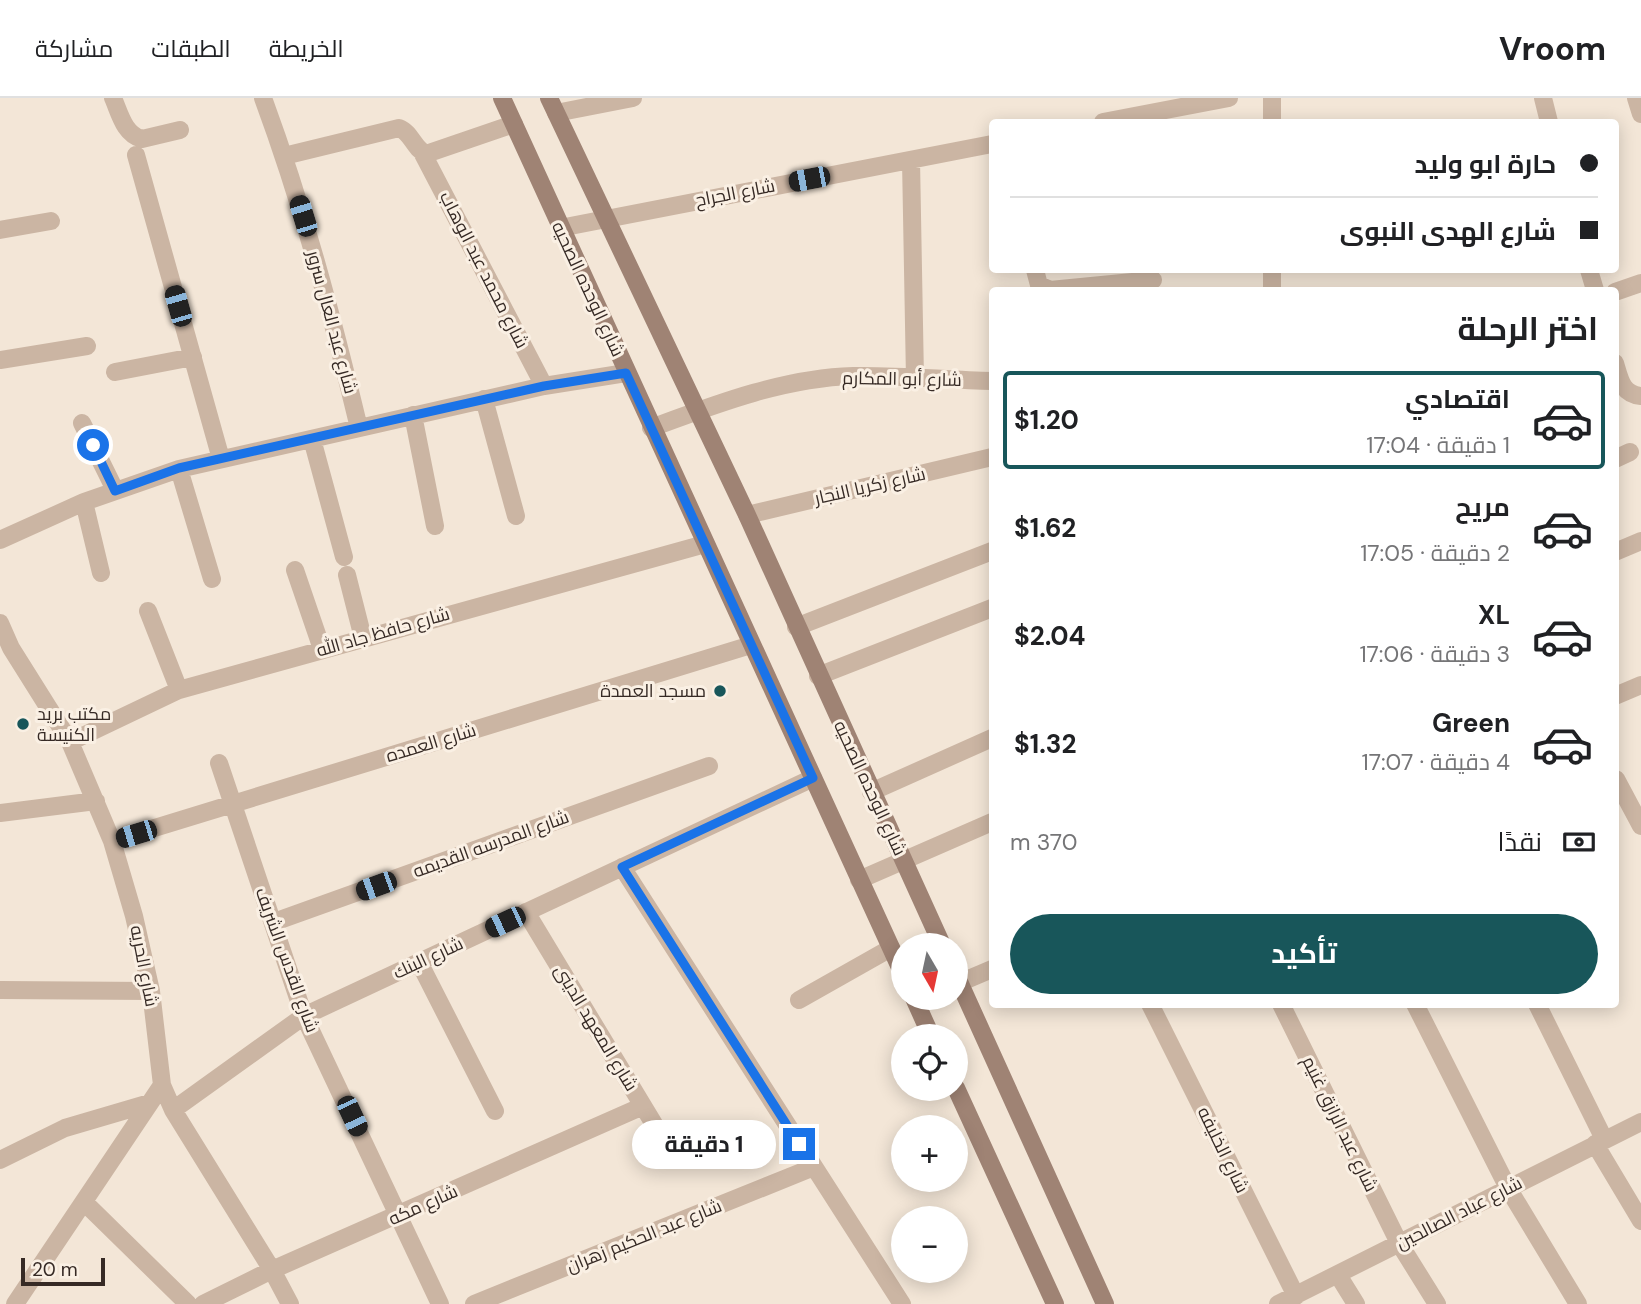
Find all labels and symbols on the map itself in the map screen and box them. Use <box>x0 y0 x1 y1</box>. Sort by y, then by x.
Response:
car <box>787 165 832 193</box>
street label: شارع الجراح <box>693 173 777 213</box>
street label: شارع محمد عبد الوهاب <box>434 187 534 353</box>
car <box>287 193 320 239</box>
street label: شارع الوحده الصحيه <box>546 218 630 360</box>
street label: شارع عبد العال سرور <box>301 247 363 397</box>
car <box>163 283 194 329</box>
street label: شارع أبو المكارم <box>842 366 962 392</box>
route start <box>77 429 109 461</box>
street label: شارع زكريا النجار <box>811 462 928 511</box>
street label: شارع حافظ جاد الله <box>314 601 452 663</box>
place label: مسجد العمدة <box>600 679 706 703</box>
marker: مسجد العمدة <box>712 683 728 699</box>
place label: مكتب بريد الكنيسة <box>37 702 111 747</box>
marker: مكتب بريد الكنيسة <box>15 716 31 732</box>
street label: شارع الوحده الصحيه <box>828 717 912 859</box>
street label: شارع العمده <box>383 718 479 768</box>
street label: شارع المدرسه القديمه <box>410 805 572 883</box>
car <box>113 818 160 850</box>
car <box>353 869 400 903</box>
street label: شارع القدس الشريف <box>250 884 324 1036</box>
car <box>482 904 529 940</box>
street label: شارع الحريه <box>124 923 164 1009</box>
street label: شارع البنك <box>389 931 467 985</box>
north arrow <box>891 933 968 1010</box>
street label: شارع المعهد الدينى <box>549 960 643 1096</box>
street label: شارع عبد الرازق غنيم <box>1297 1052 1383 1196</box>
car <box>334 1093 371 1139</box>
street label: شارع الخليفه <box>1192 1103 1254 1197</box>
callout: 1 دقيقة <box>631 1119 774 1168</box>
route end <box>783 1128 815 1160</box>
street label: شارع عباد الصالحين <box>1392 1171 1526 1255</box>
street label: شارع مكه <box>385 1179 461 1231</box>
street label: شارع عبد الحكيم زهران <box>563 1194 725 1278</box>
scale bar <box>21 1255 105 1287</box>

